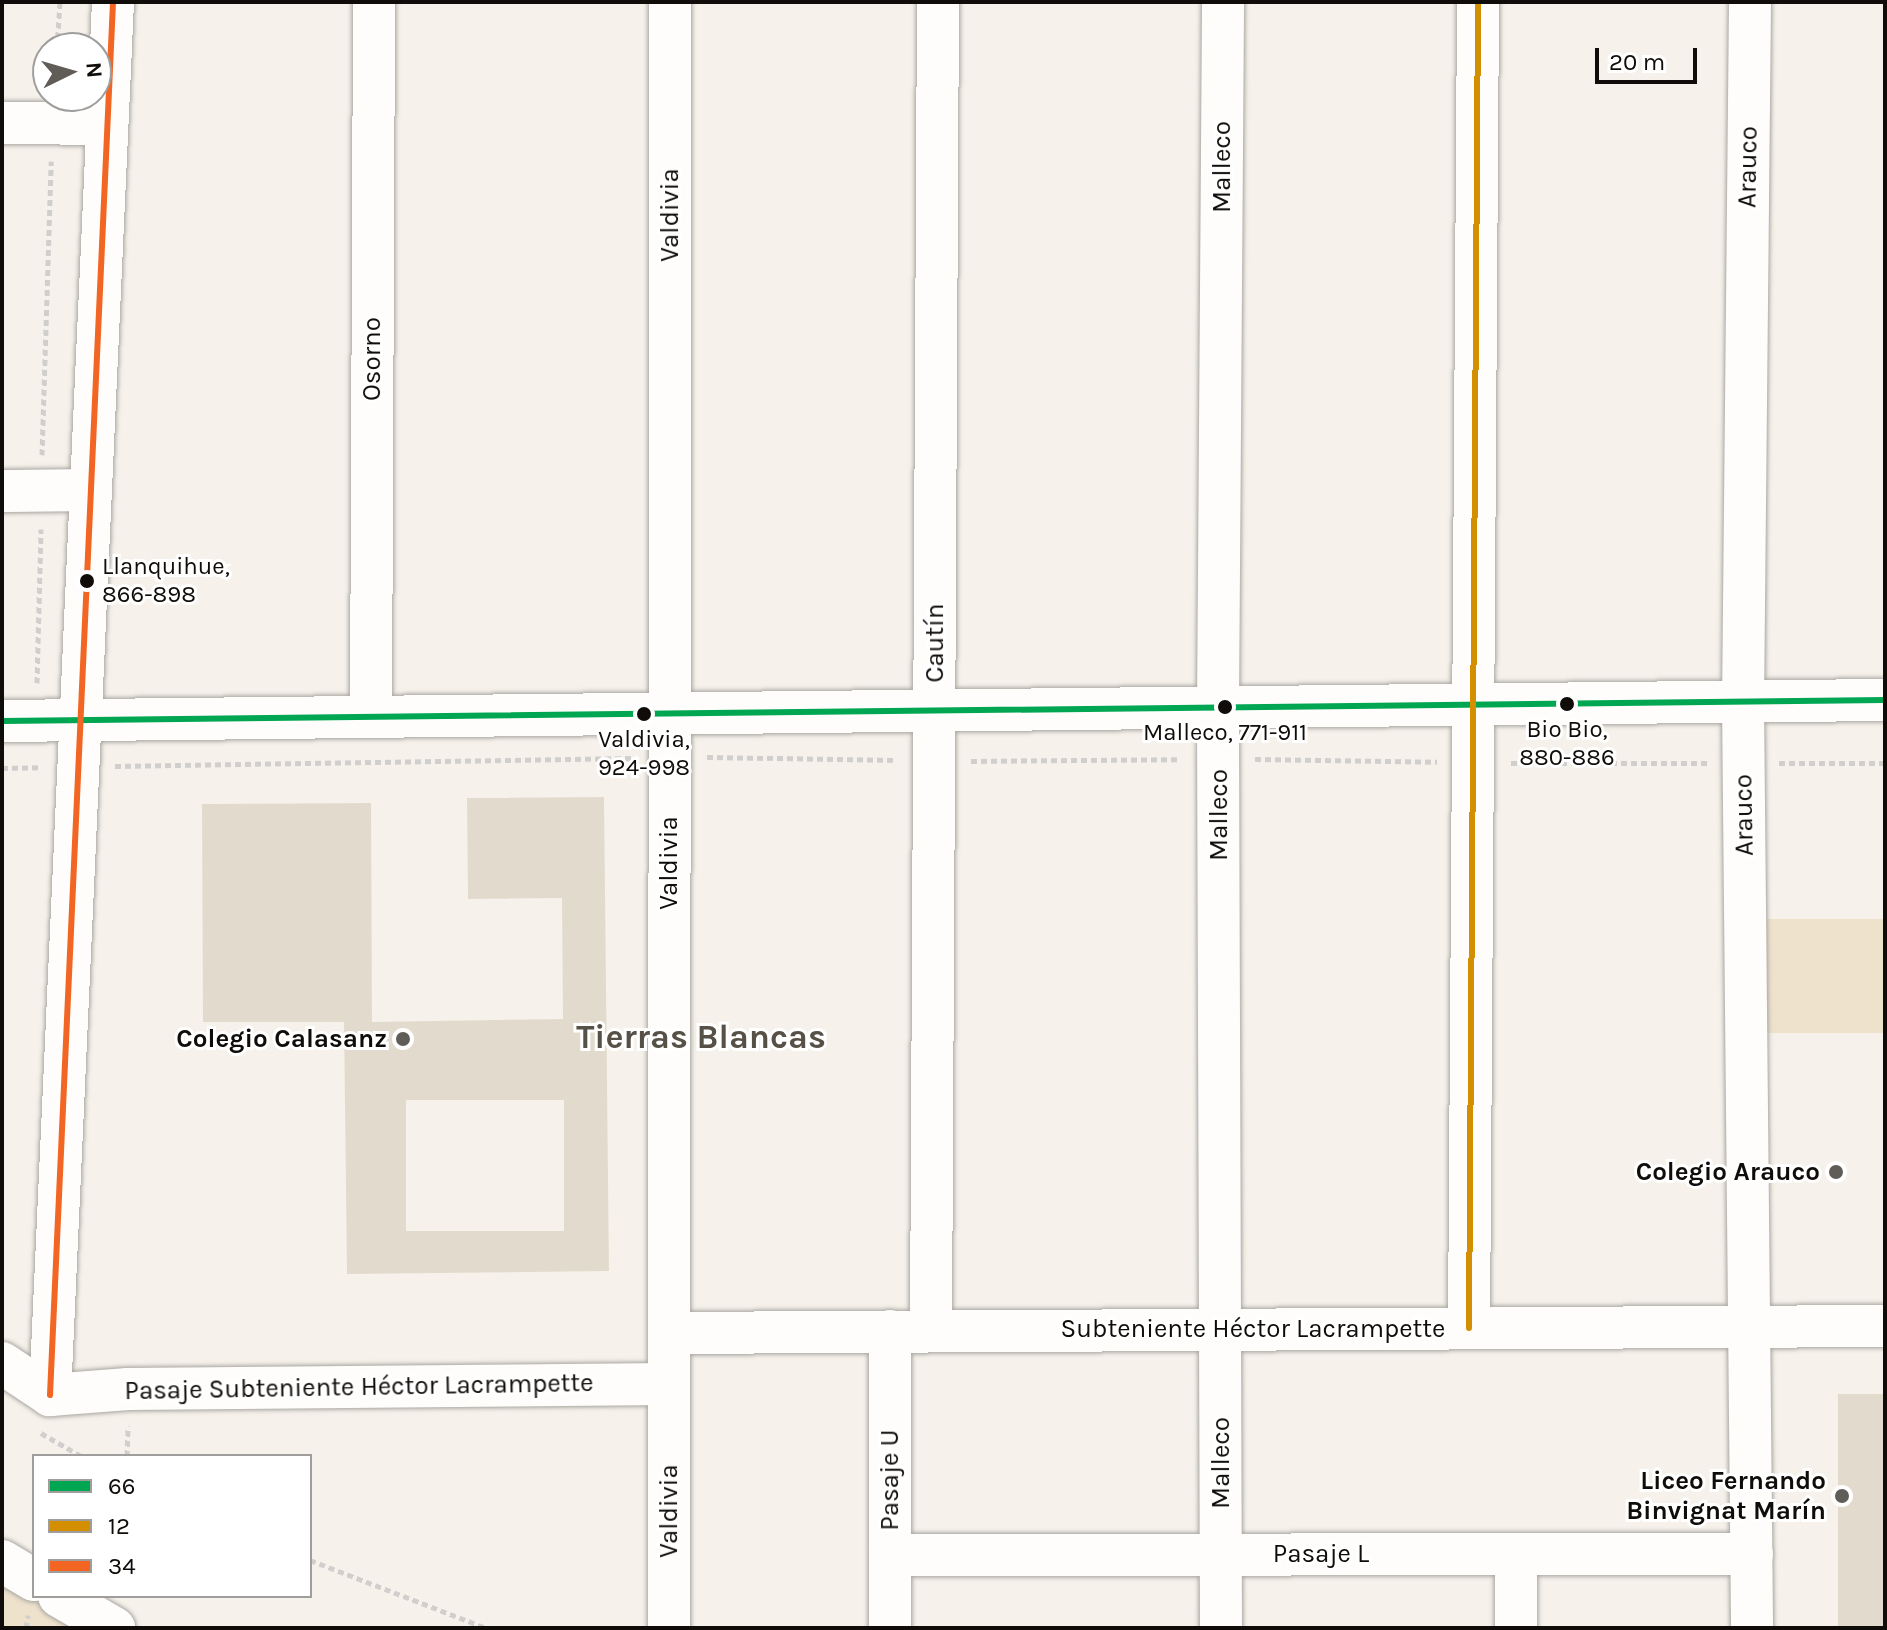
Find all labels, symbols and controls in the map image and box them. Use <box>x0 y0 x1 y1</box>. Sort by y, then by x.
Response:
north arrow <box>32 32 112 112</box>
scale bar <box>1599 32 1701 82</box>
text: 20 m <box>1609 48 1665 76</box>
text: N <box>80 61 108 79</box>
street label: Malleco <box>1206 121 1238 213</box>
street label: Arauco <box>1732 126 1764 208</box>
street label: Valdivia <box>654 168 686 262</box>
street label: Osorno <box>356 317 388 401</box>
place label: Llanquihue, 866-898 <box>102 553 230 609</box>
marker: Llanquihue, 866-898 <box>79 573 95 589</box>
street label: Cautín <box>919 603 951 683</box>
marker: Bio Bio, 880-886 <box>1559 696 1575 712</box>
marker: Malleco, 771-911 <box>1217 699 1233 715</box>
marker: Valdivia, 924-998 <box>636 706 652 722</box>
place label: Bio Bio, 880-886 <box>1519 716 1615 772</box>
place label: Malleco, 771-911 <box>1143 719 1307 747</box>
place label: Valdivia, 924-998 <box>598 726 690 782</box>
street label: Malleco <box>1203 769 1235 861</box>
street label: Arauco <box>1728 774 1760 856</box>
street label: Valdivia <box>653 816 685 910</box>
district label: Tierras Blancas <box>576 1018 826 1058</box>
place label: Colegio Calasanz <box>176 1023 387 1055</box>
marker: Colegio Calasanz <box>394 1030 412 1048</box>
place label: Colegio Arauco <box>1636 1156 1820 1188</box>
marker: Colegio Arauco <box>1827 1163 1845 1181</box>
street label: Subteniente Héctor Lacrampette <box>1061 1313 1445 1345</box>
street label: Pasaje Subteniente Héctor Lacrampette <box>124 1367 594 1407</box>
street label: Malleco <box>1205 1417 1237 1509</box>
street label: Pasaje U <box>874 1429 906 1531</box>
legend <box>32 1454 312 1598</box>
street label: Valdivia <box>653 1464 685 1558</box>
place label: Liceo Fernando Binvignat Marín <box>1626 1465 1826 1526</box>
text: 66 <box>108 1472 135 1500</box>
marker: Liceo Fernando Binvignat Marín <box>1833 1487 1851 1505</box>
text: 12 <box>108 1512 130 1540</box>
street label: Pasaje L <box>1273 1538 1369 1570</box>
text: 34 <box>108 1552 136 1580</box>

